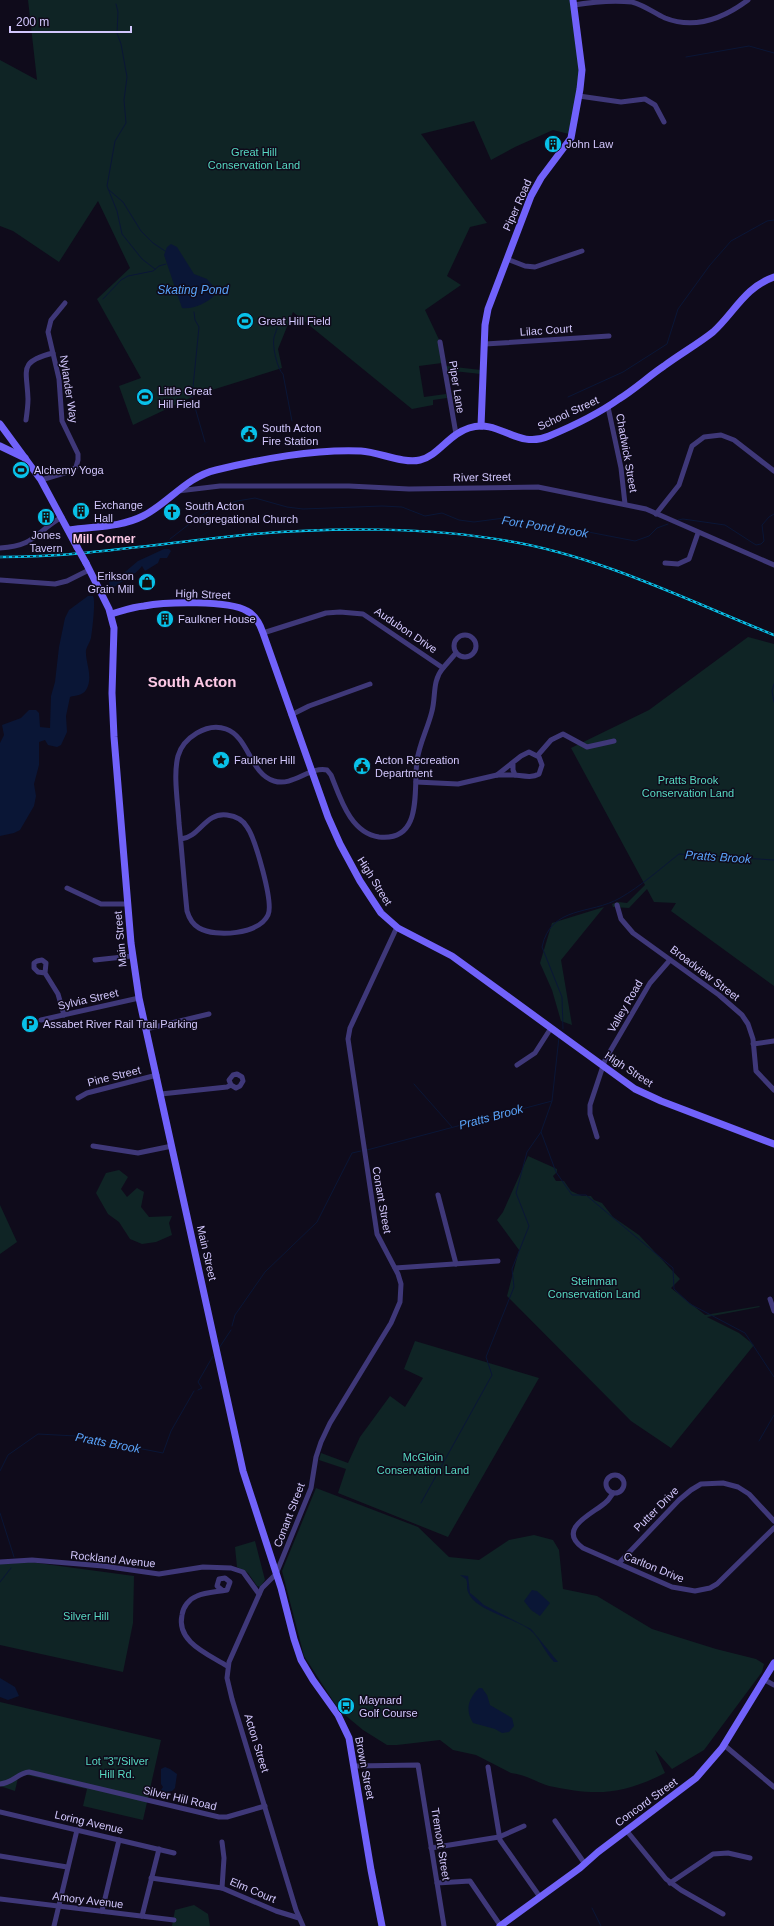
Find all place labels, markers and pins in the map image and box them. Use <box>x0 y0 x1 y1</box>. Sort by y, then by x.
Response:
building icon: John Law <box>543 134 563 154</box>
place label: John Law <box>566 138 613 150</box>
sports icon: Great Hill Field <box>235 311 255 331</box>
place label: Great Hill Field <box>258 315 331 327</box>
place label: Little Great Hill Field <box>158 385 212 410</box>
sports icon: Little Great Hill Field <box>135 387 155 407</box>
place label: South Acton Fire Station <box>262 422 321 447</box>
public building icon: South Acton Fire Station <box>239 424 259 444</box>
sports icon: Alchemy Yoga <box>11 460 31 480</box>
place label: Alchemy Yoga <box>34 464 105 476</box>
place label: Exchange Hall <box>94 499 143 524</box>
place label: South Acton Congregational Church <box>185 500 298 525</box>
building icon: Exchange Hall <box>71 501 91 521</box>
church icon: South Acton Congregational Church <box>162 502 182 522</box>
building icon: Jones Tavern <box>36 507 56 527</box>
place label: Jones Tavern <box>29 529 63 554</box>
place label: Erikson Grain Mill <box>88 570 134 595</box>
shop icon: Erikson Grain Mill <box>137 572 157 592</box>
building icon: Faulkner House <box>155 609 175 629</box>
place label: Faulkner House <box>178 613 256 625</box>
place icon: Faulkner Hill <box>211 750 231 770</box>
place label: Faulkner Hill <box>234 754 295 766</box>
place label: Acton Recreation Department <box>375 754 459 779</box>
public building icon: Acton Recreation Department <box>352 756 372 776</box>
parking icon: Assabet River Rail Trail Parking <box>20 1014 40 1034</box>
place label: Assabet River Rail Trail Parking <box>43 1018 198 1030</box>
place label: Maynard Golf Course <box>359 1694 418 1719</box>
bus stop icon: Maynard Golf Course <box>336 1696 356 1716</box>

